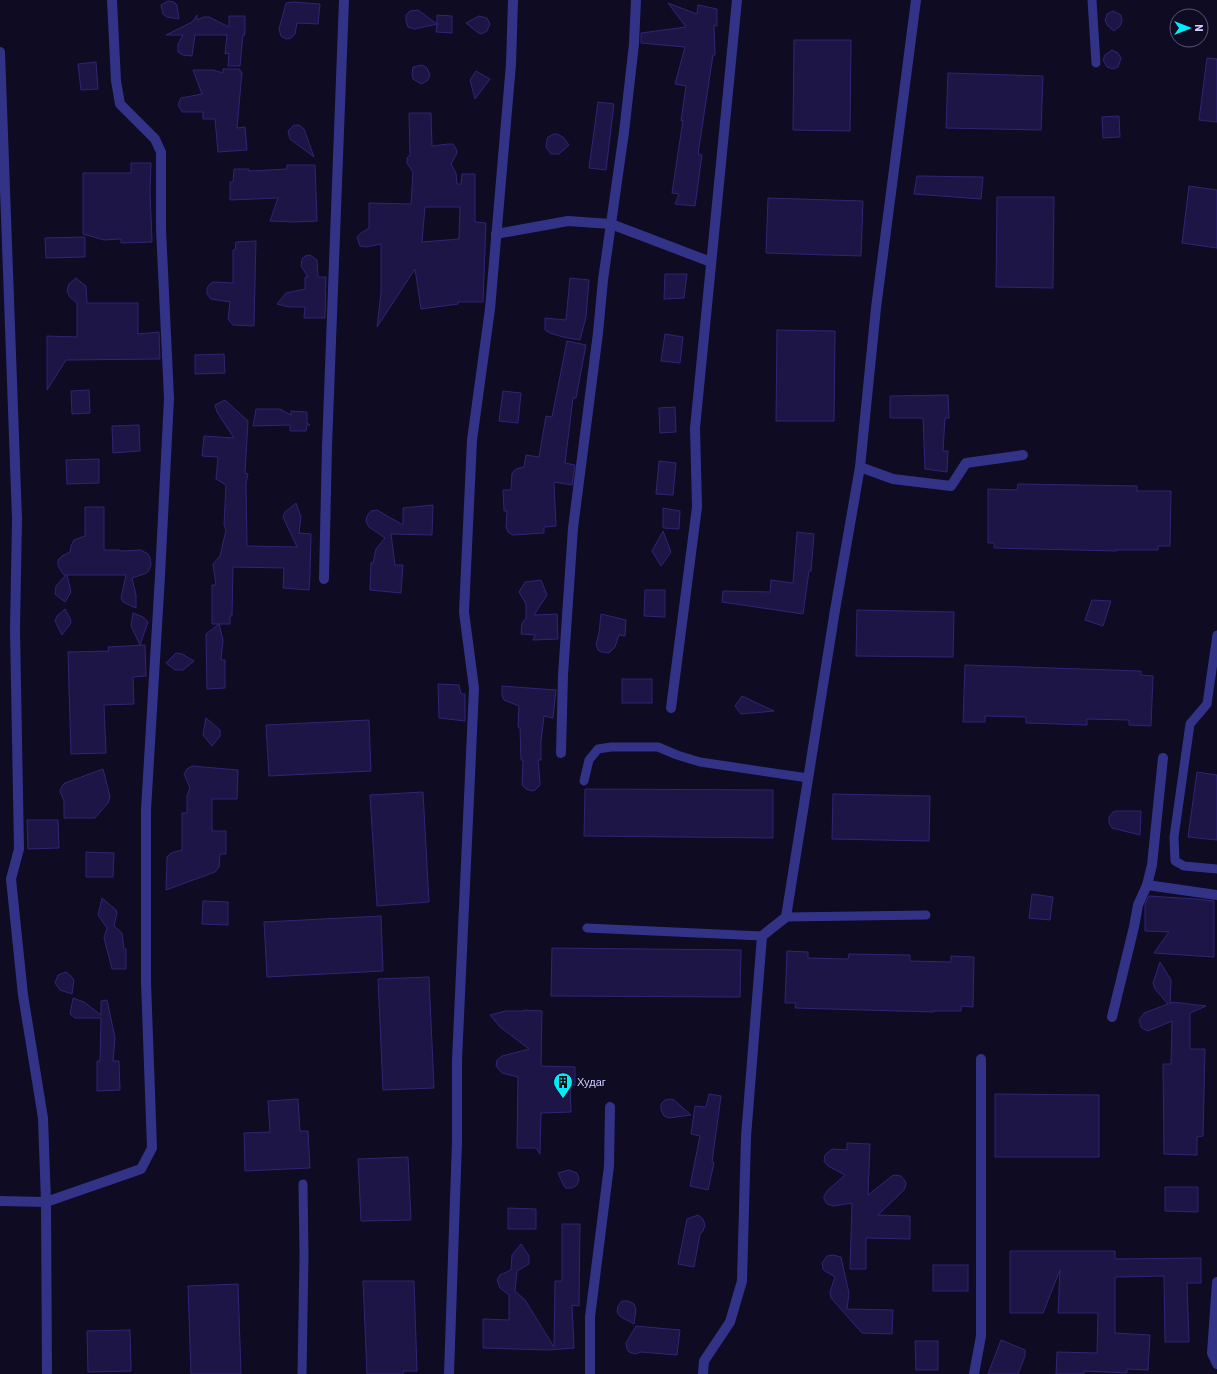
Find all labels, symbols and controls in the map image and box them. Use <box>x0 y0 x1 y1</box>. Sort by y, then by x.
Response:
north arrow <box>1169 8 1209 48</box>
text: N <box>1193 24 1206 32</box>
building icon: Худаг <box>552 1071 574 1099</box>
place label: Худаг <box>577 1075 606 1088</box>

